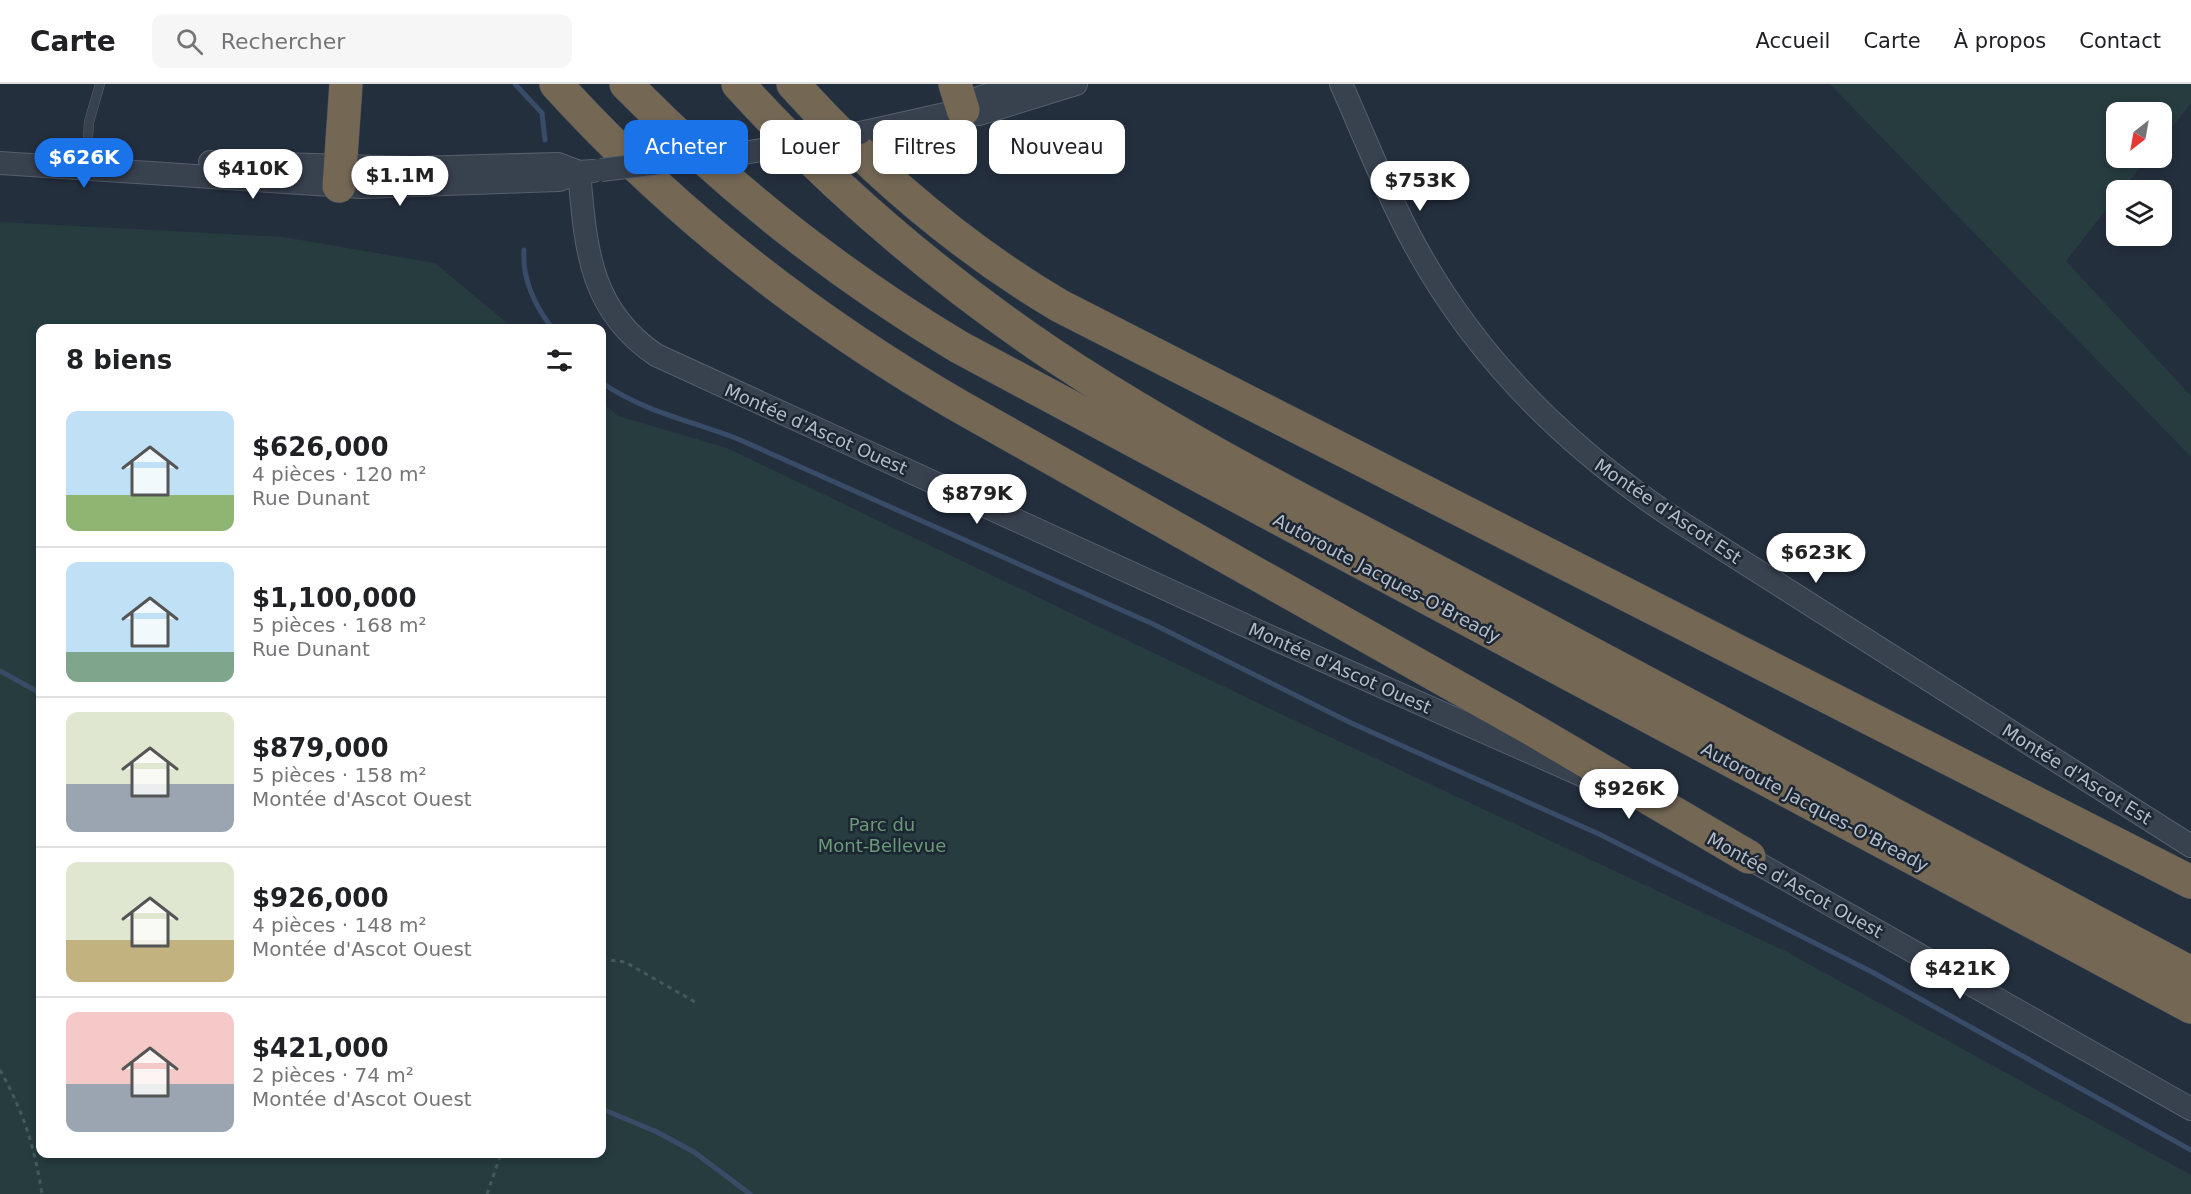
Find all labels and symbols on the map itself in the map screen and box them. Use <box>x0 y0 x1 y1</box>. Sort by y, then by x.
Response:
north arrow <box>2106 102 2172 168</box>
pin: $626K <box>42 138 126 189</box>
pin: $410K <box>211 149 295 200</box>
pin: $1.1M <box>358 156 442 207</box>
pin: $753K <box>1378 161 1462 212</box>
street label: Montée d'Ascot Ouest <box>721 379 911 479</box>
street label: Montée d'Ascot Est <box>1591 454 1745 568</box>
pin: $879K <box>935 474 1019 525</box>
street label: Autoroute Jacques-O'Bready <box>1270 509 1504 647</box>
pin: $623K <box>1774 533 1858 584</box>
street label: Montée d'Ascot Ouest <box>1245 618 1435 718</box>
street label: Montée d'Ascot Est <box>1998 719 2156 829</box>
street label: Autoroute Jacques-O'Bready <box>1698 738 1932 876</box>
pin: $926K <box>1587 769 1671 820</box>
park label: Parc du Mont-Bellevue <box>818 814 946 856</box>
street label: Montée d'Ascot Ouest <box>1703 828 1887 942</box>
pin: $421K <box>1918 949 2002 1000</box>

